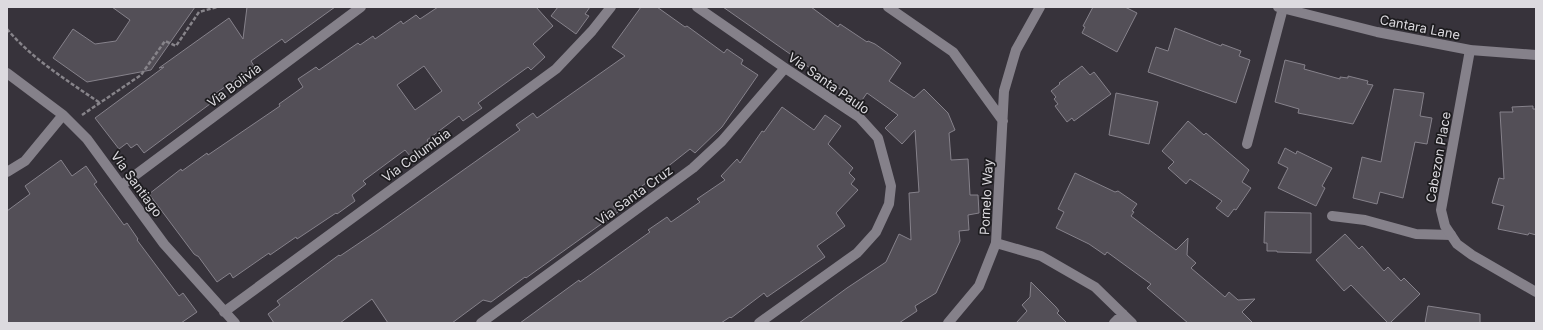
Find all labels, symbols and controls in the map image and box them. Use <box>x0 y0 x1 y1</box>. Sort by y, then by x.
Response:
street label: Cantara Lane <box>1378 11 1462 43</box>
street label: Via Santa Paulo <box>785 49 873 117</box>
street label: Via Bolivia <box>204 60 264 110</box>
street label: Cabezon Place <box>1422 110 1454 204</box>
street label: Via Columbia <box>379 125 453 185</box>
street label: Via Santiago <box>108 148 166 220</box>
street label: Pomelo Way <box>976 159 996 235</box>
street label: Via Santa Cruz <box>593 162 675 228</box>

